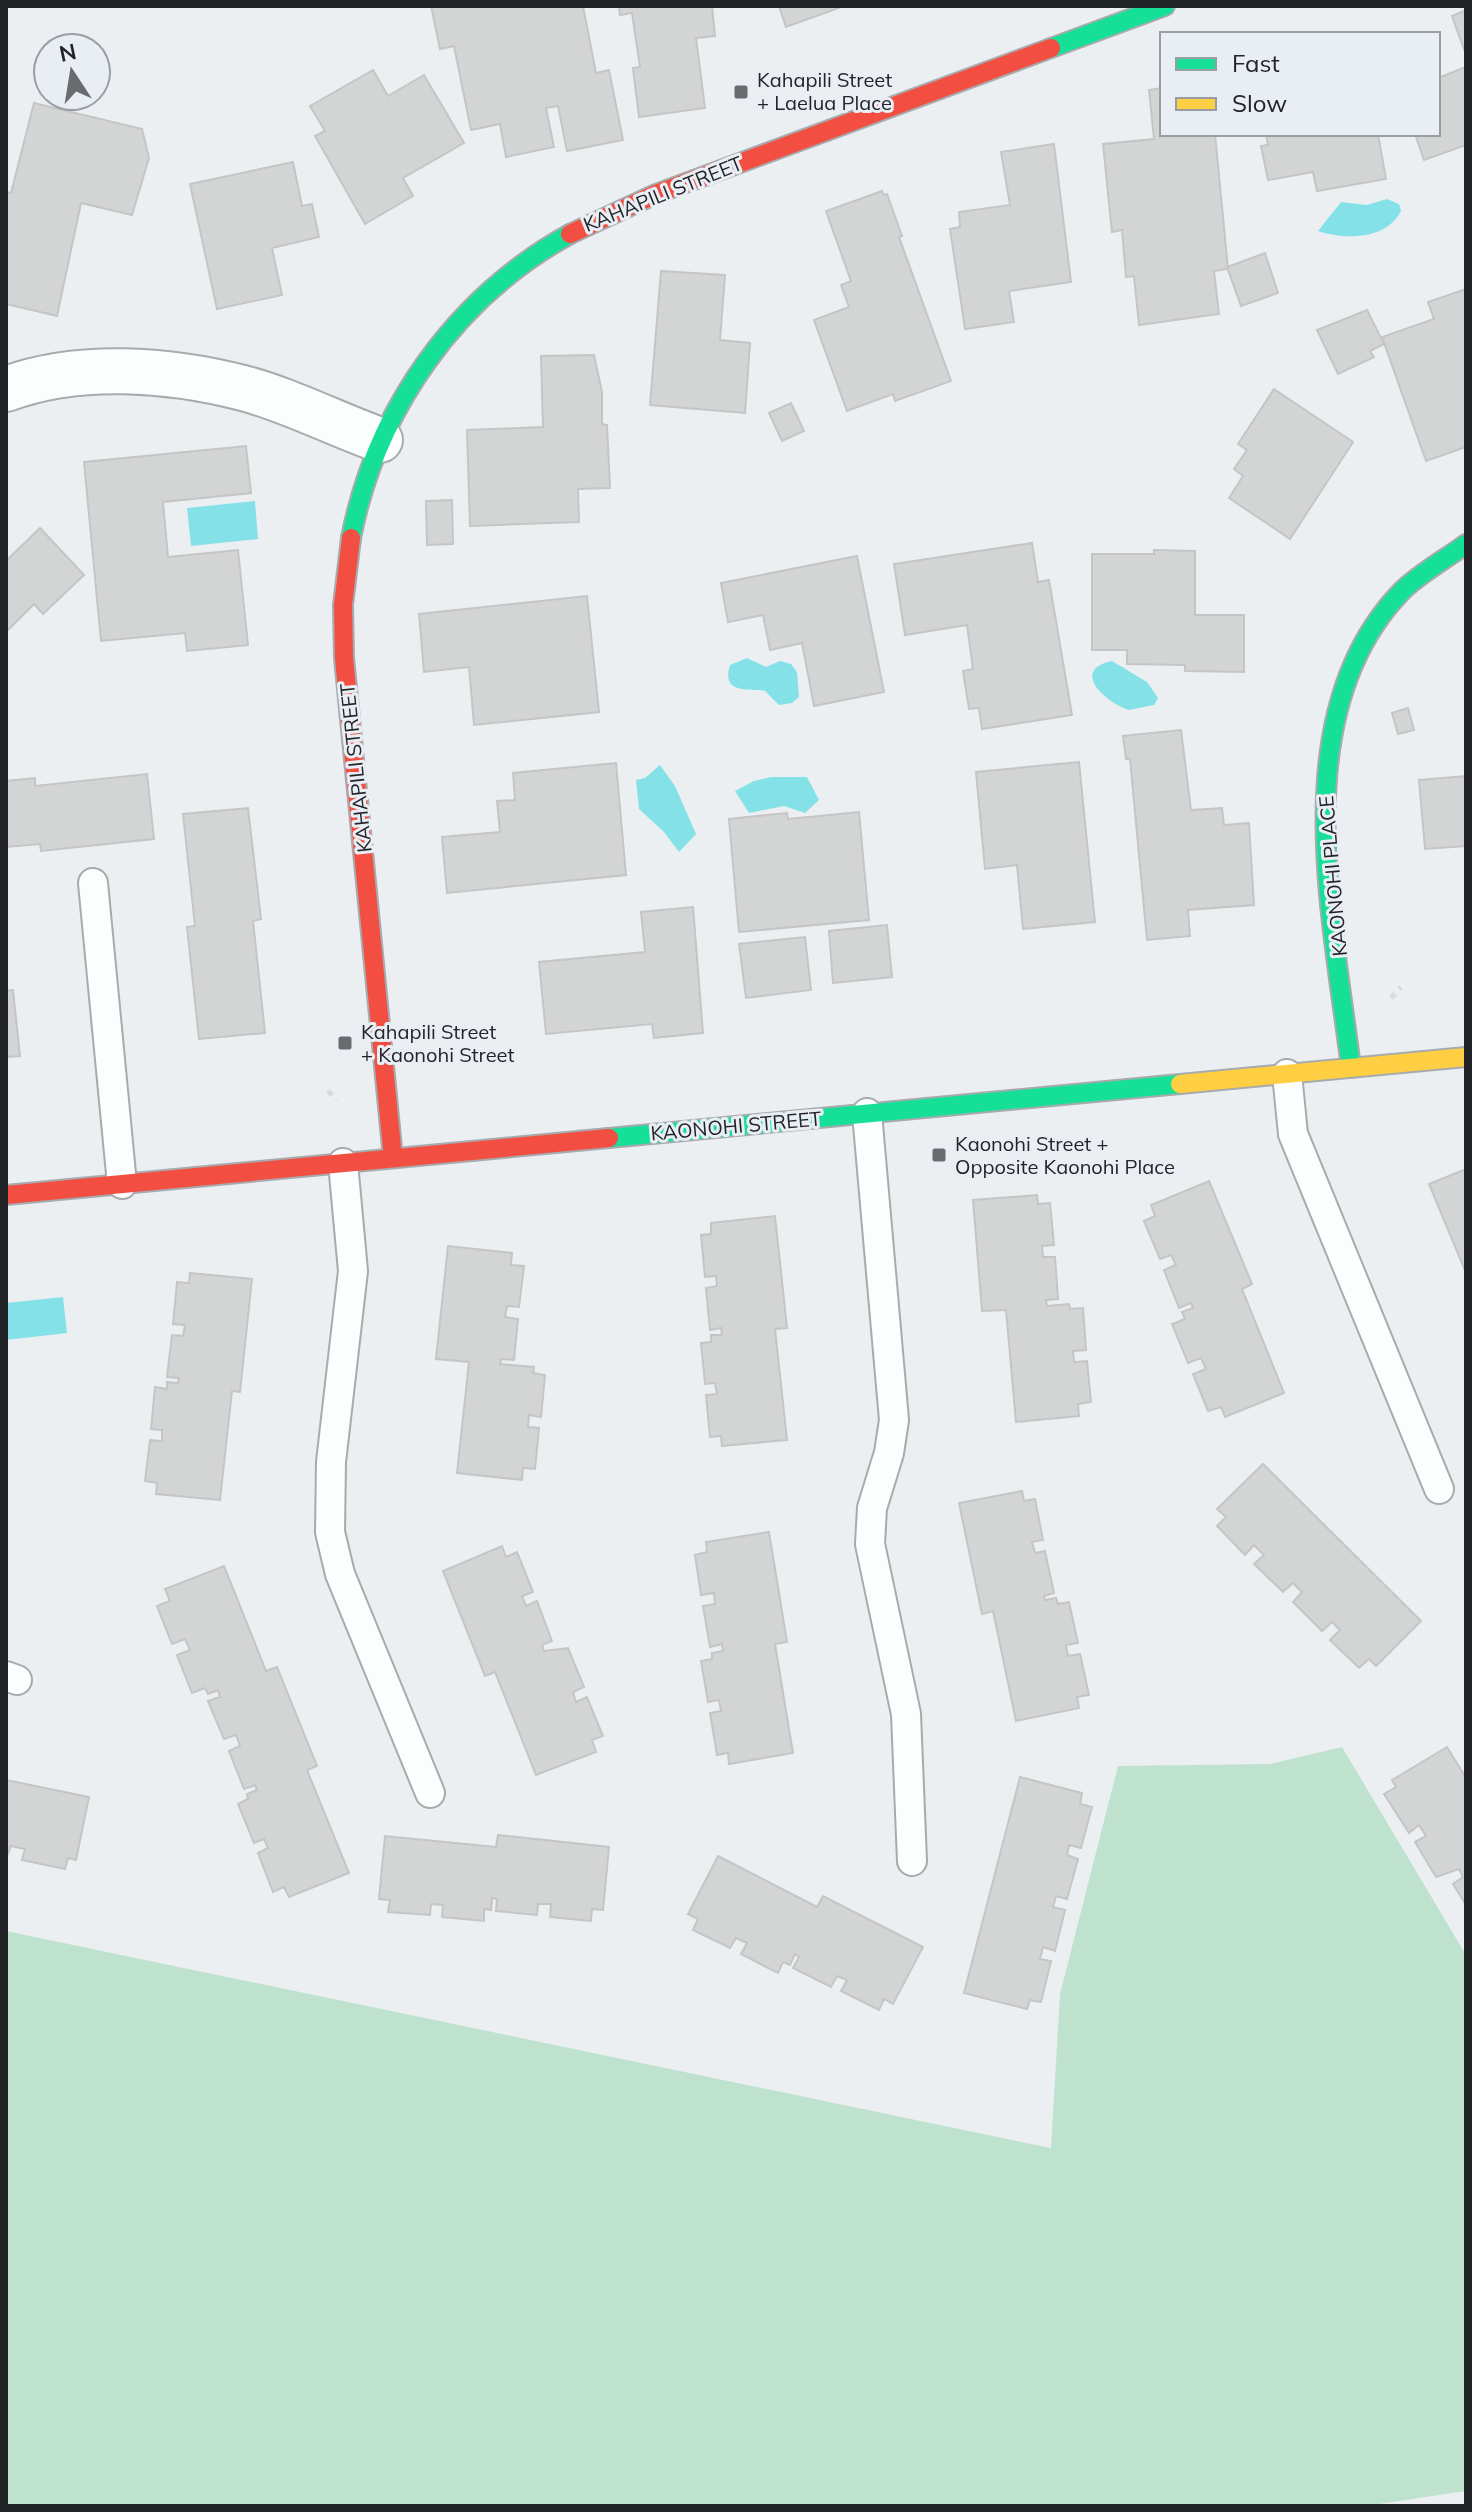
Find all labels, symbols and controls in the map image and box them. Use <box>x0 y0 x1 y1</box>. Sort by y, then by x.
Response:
north arrow <box>32 32 112 112</box>
legend <box>1160 32 1440 136</box>
text: N <box>57 37 79 68</box>
text: Fast <box>1232 48 1280 78</box>
place label: Kahapili Street + Laelua Place <box>757 67 892 115</box>
marker: Kahapili Street + Laelua Place <box>732 83 750 101</box>
text: Slow <box>1232 88 1287 118</box>
street label: KAHAPILI STREET <box>579 150 746 237</box>
street label: KAHAPILI STREET <box>334 682 377 854</box>
street label: KAONOHI PLACE <box>1313 794 1352 958</box>
place label: Kahapili Street + Kaonohi Street <box>361 1019 514 1067</box>
marker: Kahapili Street + Kaonohi Street <box>336 1034 354 1052</box>
street label: KAONOHI STREET <box>649 1106 822 1145</box>
place label: Kaonohi Street + Opposite Kaonohi Place <box>955 1131 1175 1179</box>
marker: Kaonohi Street + Opposite Kaonohi Place <box>930 1146 948 1164</box>

